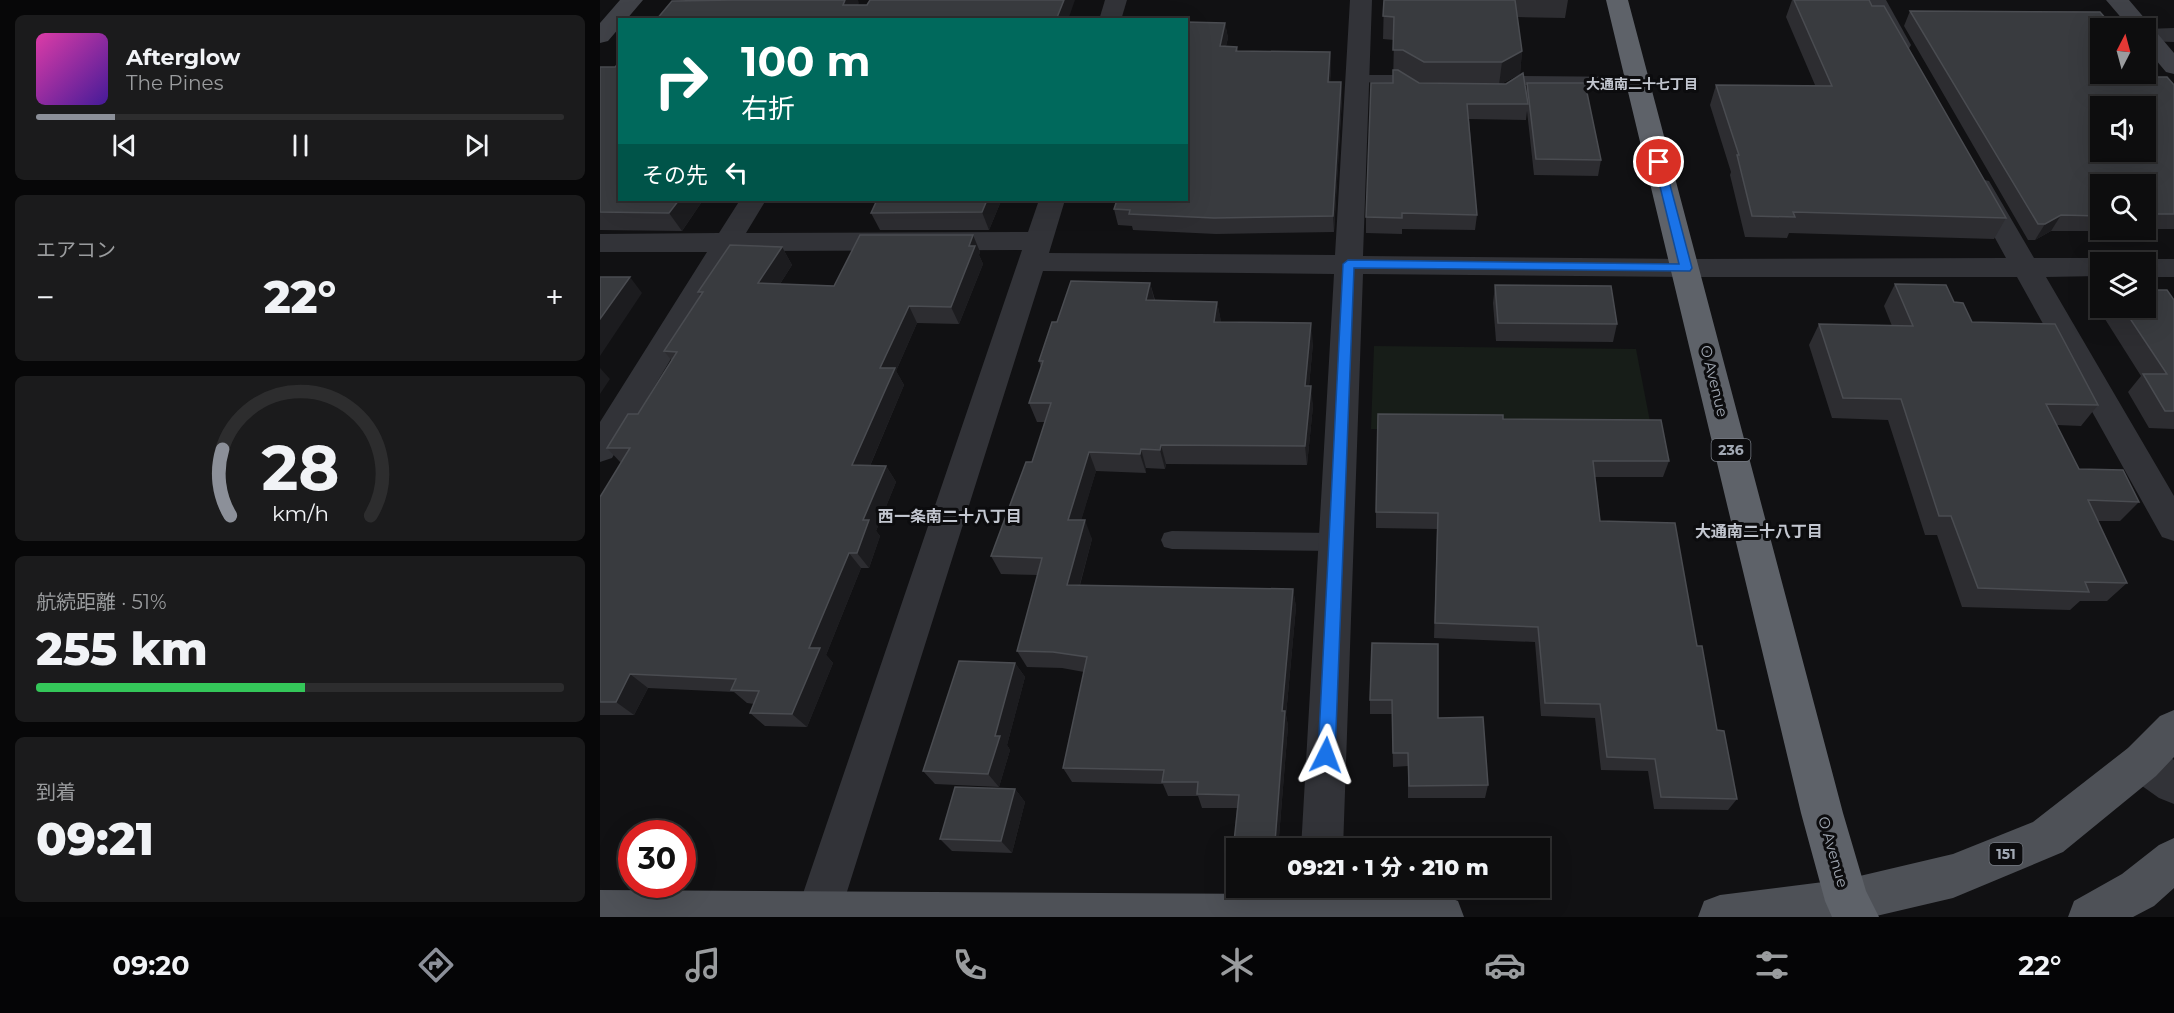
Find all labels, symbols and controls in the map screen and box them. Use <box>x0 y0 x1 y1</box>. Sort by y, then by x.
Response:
north arrow <box>2090 18 2156 84</box>
map controls <box>2090 18 2156 318</box>
text: 100 m <box>741 35 870 87</box>
icon: right <box>642 42 720 120</box>
text: Afterglow <box>126 44 240 71</box>
text: The Pines <box>126 71 223 95</box>
district label: 大通南二十七丁目 <box>1586 75 1698 93</box>
text: 右折 <box>741 92 795 125</box>
button: sound <box>2090 96 2156 162</box>
icon: previous <box>108 129 141 162</box>
icon: pause <box>284 129 317 162</box>
icon: next <box>460 129 493 162</box>
pin <box>1633 136 1684 187</box>
icon: arrive <box>1642 145 1675 178</box>
icon: left <box>720 156 753 189</box>
text: その先 <box>642 162 708 189</box>
button: search <box>2090 174 2156 240</box>
text: エアコン <box>36 238 116 262</box>
button: layers <box>2090 252 2156 318</box>
text: 22° <box>264 269 336 324</box>
text: − <box>36 277 55 317</box>
text: + <box>545 277 564 317</box>
street label: O Avenue <box>1696 343 1733 419</box>
text: 28 <box>261 430 339 506</box>
road number: 236 <box>1712 439 1750 461</box>
text: km/h <box>271 500 329 526</box>
district label: 西一条南二十八丁目 <box>878 507 1022 526</box>
district label: 大通南二十八丁目 <box>1695 522 1823 541</box>
text: 航続距離 · 51% <box>36 590 167 614</box>
text: 255 km <box>36 621 208 676</box>
position arrow <box>1294 723 1358 787</box>
text: 到着 <box>36 780 76 804</box>
text: 09:21 <box>36 811 154 866</box>
street label: O Avenue <box>1814 814 1853 890</box>
speed limit sign: 30 <box>618 820 696 898</box>
road number: 151 <box>1990 843 2022 865</box>
text: 09:21 · 1 分 · 210 m <box>1287 854 1489 881</box>
icon: directions <box>415 944 457 986</box>
icon: music <box>682 944 724 986</box>
icon: phone <box>949 944 991 986</box>
icon: climate <box>1216 944 1258 986</box>
icon: car <box>1484 944 1526 986</box>
icon: filters <box>1751 944 1793 986</box>
text: 09:20 <box>113 949 189 982</box>
text: 22° <box>2018 949 2061 982</box>

